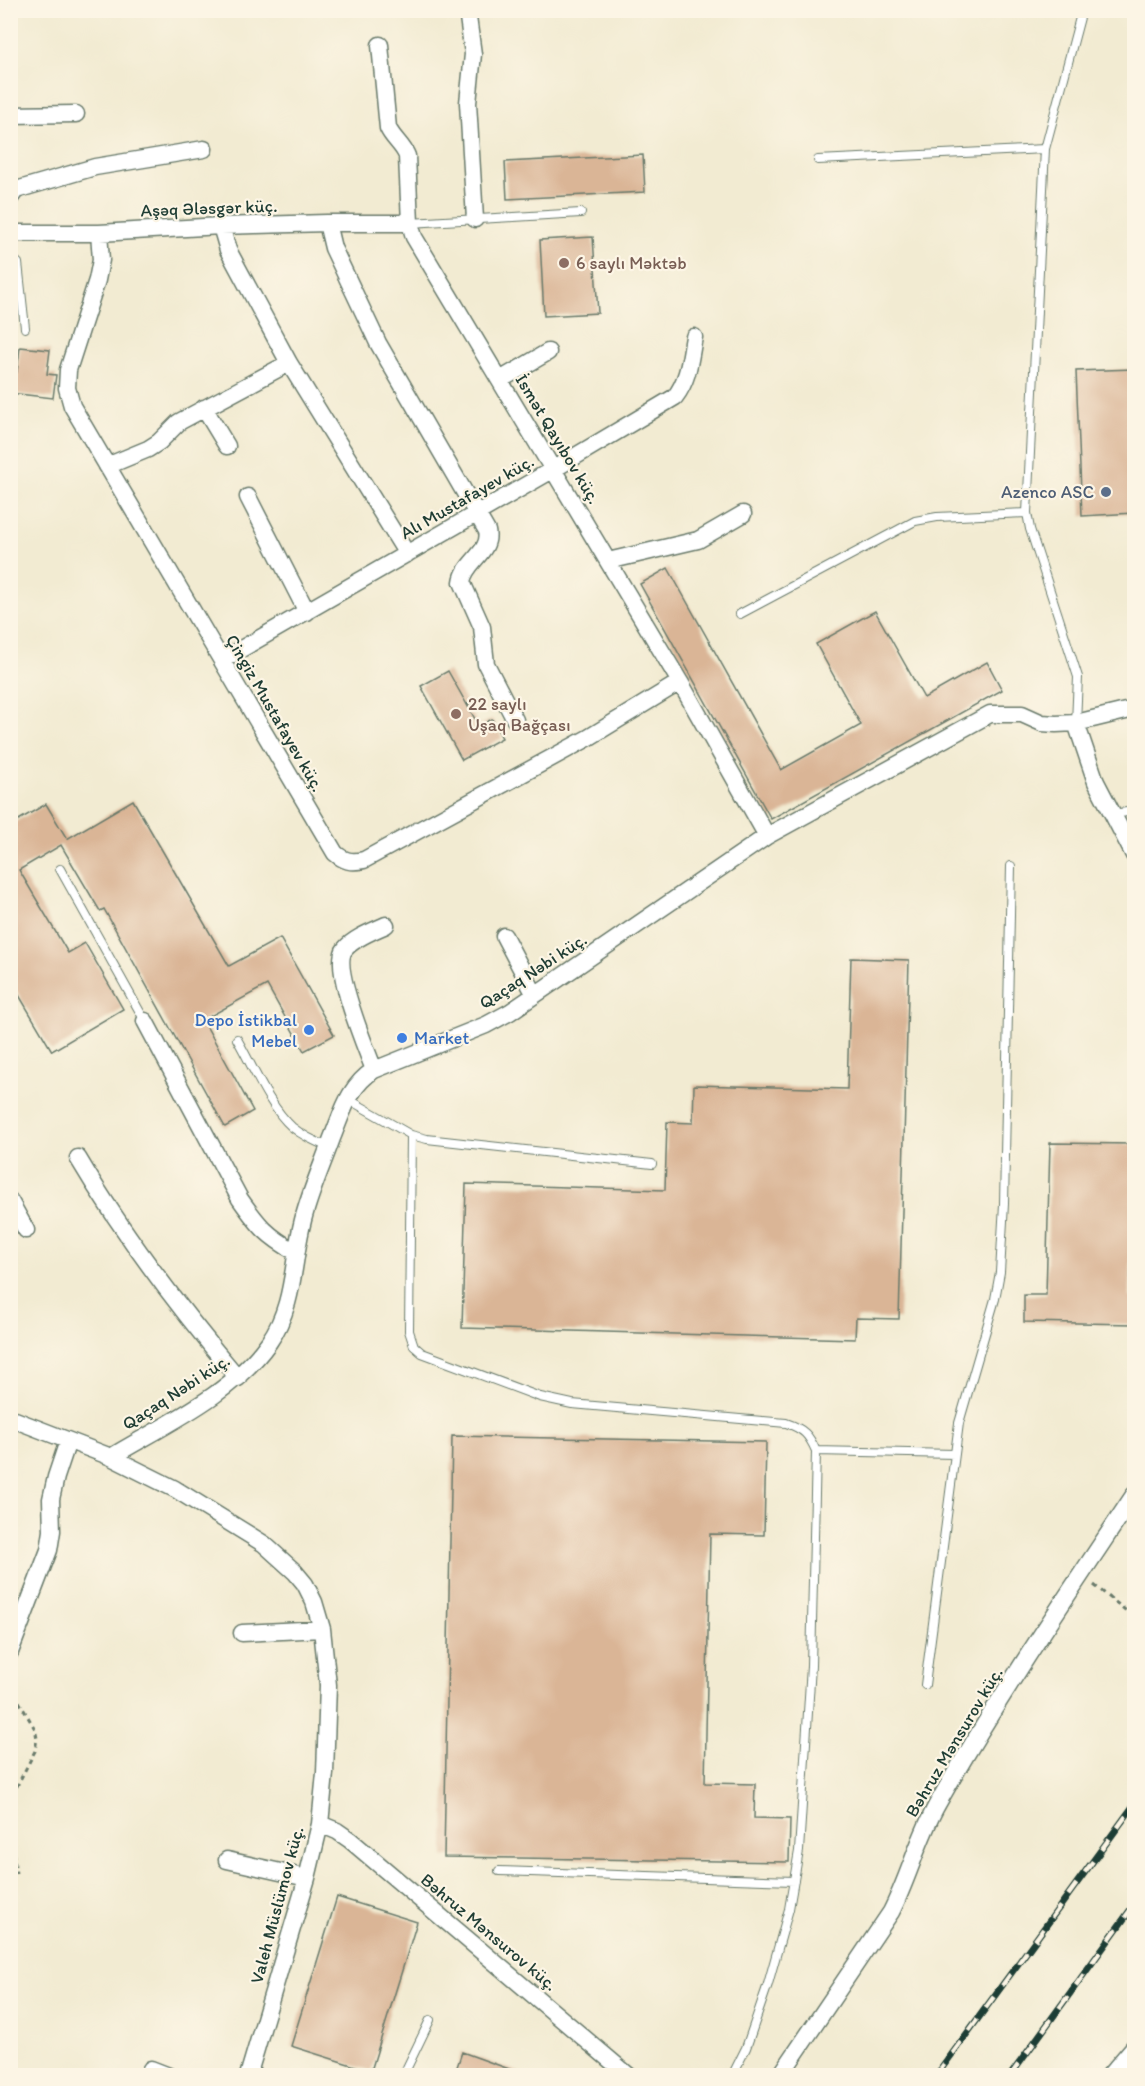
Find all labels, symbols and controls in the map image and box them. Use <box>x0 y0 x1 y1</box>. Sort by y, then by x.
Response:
street label: Aşəq Ələsgər küç. <box>140 195 278 221</box>
place label: 6 saylı Məktəb <box>576 252 687 274</box>
marker: 6 saylı Məktəb <box>557 256 571 270</box>
street label: İsmət Qayıbov küç. <box>511 370 605 508</box>
street label: Alı Mustafayev küç. <box>396 450 538 544</box>
place label: Azenco ASC <box>1001 481 1094 503</box>
marker: Azenco ASC <box>1099 485 1113 499</box>
street label: Çingiz Mustafayev küç. <box>221 630 329 796</box>
place label: 22 saylı Uşaq Bağçası <box>468 693 571 736</box>
marker: 22 saylı Uşaq Bağçası <box>449 707 463 721</box>
street label: Qaçaq Nəbi küç. <box>475 928 591 1014</box>
place label: Depo İstikbal Mebel <box>195 1009 297 1052</box>
marker: Depo İstikbal Mebel <box>302 1023 316 1037</box>
place label: Market <box>414 1027 469 1049</box>
marker: Market <box>395 1031 409 1045</box>
street label: Qaçaq Nəbi küç. <box>118 1349 234 1435</box>
street label: Bəhruz Mənsurov küç. <box>900 1663 1008 1821</box>
street label: Valeh Müslümov küç. <box>245 1824 309 1986</box>
street label: Bəhruz Mənsurov küç. <box>416 1868 562 1996</box>

